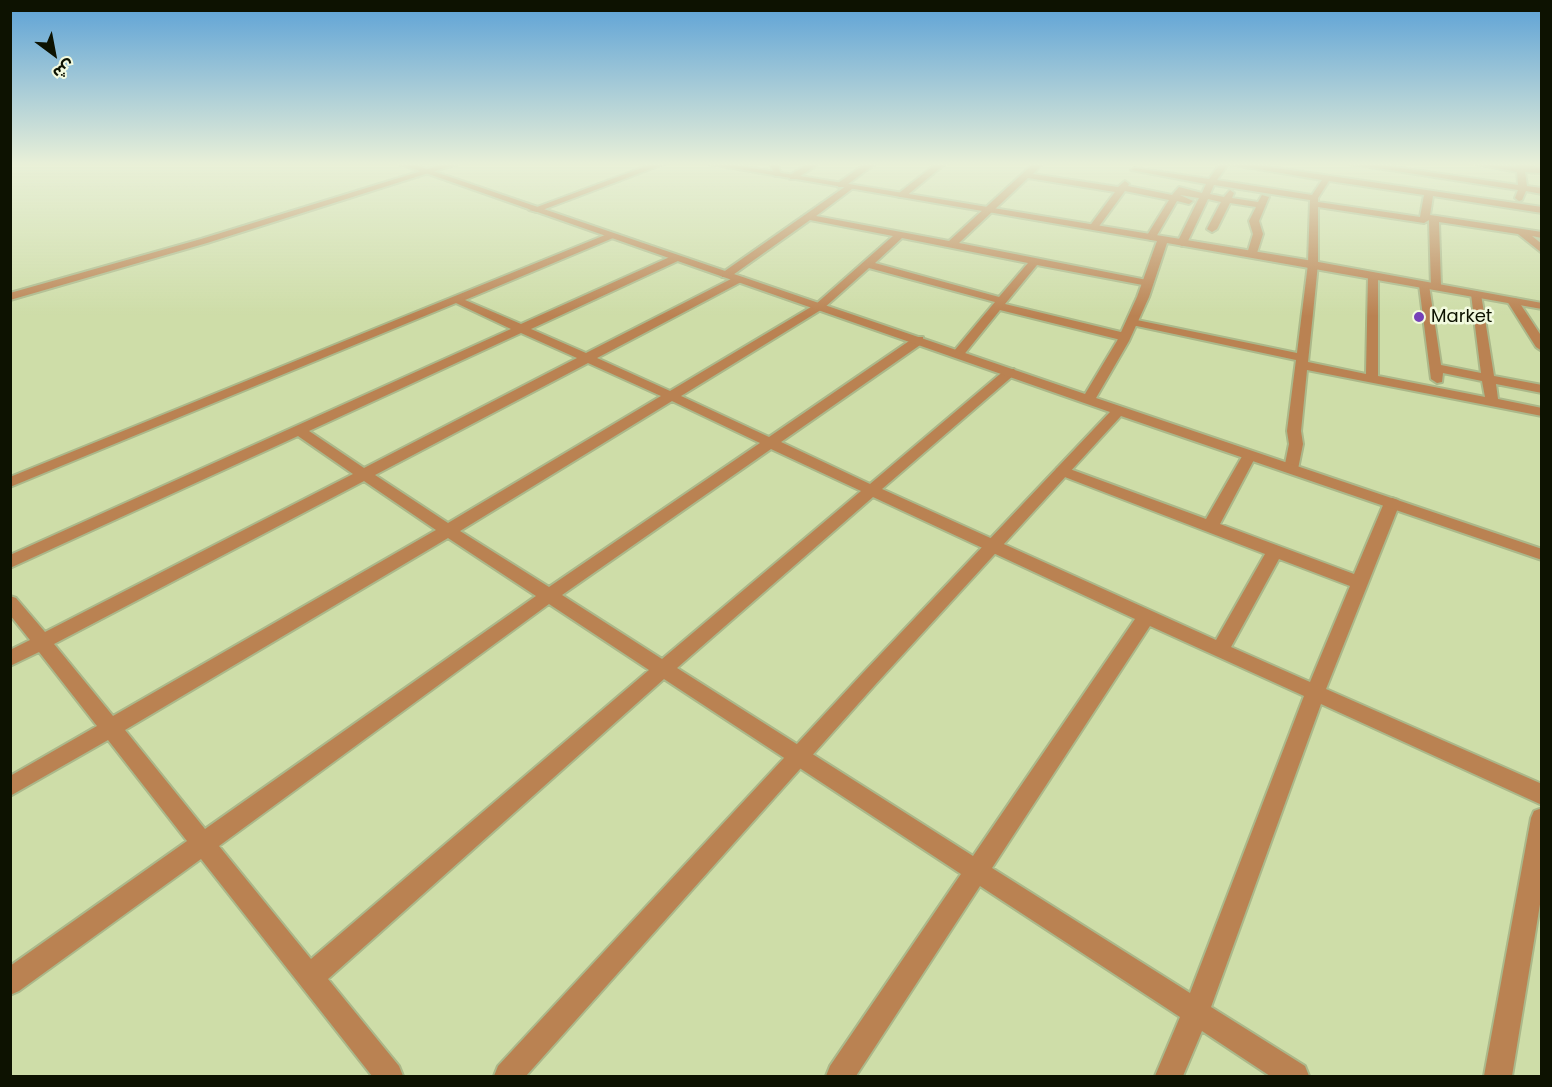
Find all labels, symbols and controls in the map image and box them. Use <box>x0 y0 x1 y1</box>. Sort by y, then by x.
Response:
north arrow <box>24 24 84 84</box>
text: ش <box>48 54 79 85</box>
place label: Market <box>1431 306 1492 328</box>
marker: Market <box>1412 310 1426 324</box>

